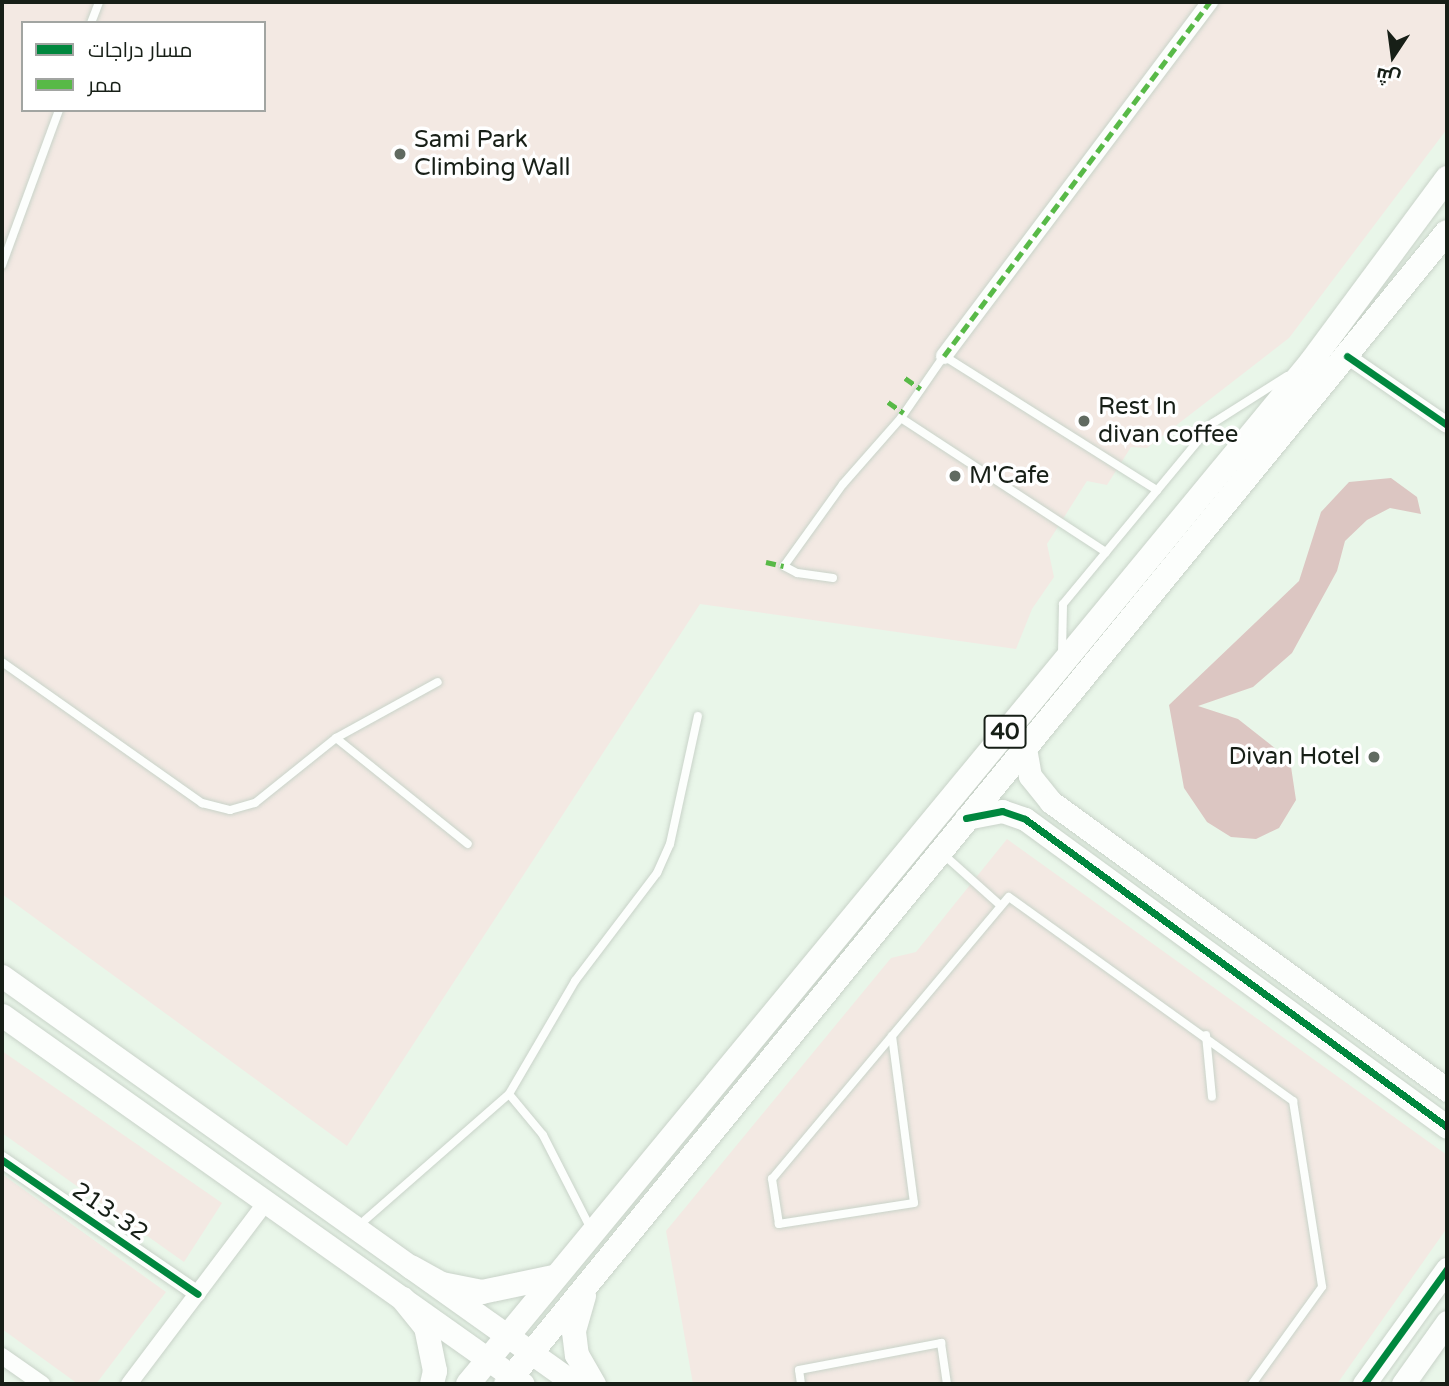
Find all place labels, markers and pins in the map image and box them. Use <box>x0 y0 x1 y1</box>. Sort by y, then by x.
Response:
place label: Sami Park Climbing Wall <box>414 126 571 182</box>
marker: Sami Park Climbing Wall <box>392 146 408 162</box>
place label: Rest In divan coffee <box>1098 393 1238 449</box>
marker: Rest In divan coffee <box>1076 413 1092 429</box>
place label: M'Cafe <box>969 462 1049 490</box>
marker: M'Cafe <box>947 468 963 484</box>
place label: Divan Hotel <box>1228 743 1360 771</box>
marker: Divan Hotel <box>1366 749 1382 765</box>

